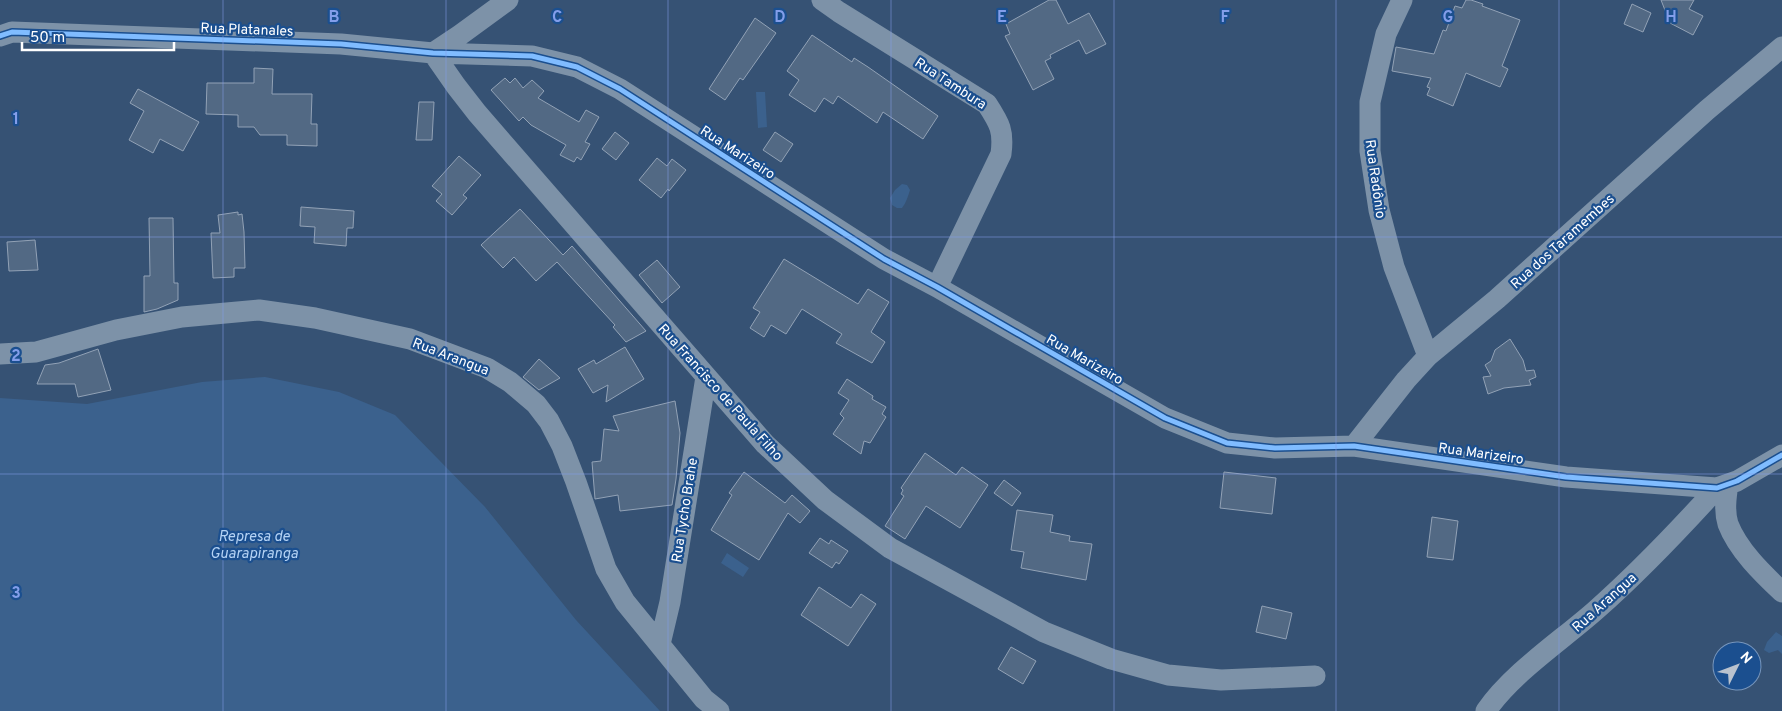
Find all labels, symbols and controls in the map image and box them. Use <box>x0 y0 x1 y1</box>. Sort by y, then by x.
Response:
text: B <box>328 8 340 28</box>
text: C <box>552 8 562 28</box>
text: D <box>774 8 786 28</box>
text: E <box>997 8 1007 28</box>
text: F <box>1220 8 1230 28</box>
text: G <box>1443 8 1453 28</box>
text: H <box>1665 8 1677 28</box>
scale bar <box>22 20 175 52</box>
street label: Rua Platanales <box>200 20 294 41</box>
text: 50 m <box>30 29 65 48</box>
street label: Rua Tambura <box>911 55 989 114</box>
text: 1 <box>13 110 19 130</box>
street label: Rua Marizeiro <box>696 123 778 184</box>
street label: Rua Radônio <box>1361 139 1388 220</box>
street label: Rua dos Taramembes <box>1508 191 1618 293</box>
street label: Rua Francisco de Paula Filho <box>654 321 786 465</box>
street label: Rua Marizeiro <box>1043 331 1126 389</box>
street label: Rua Arangua <box>410 335 491 380</box>
text: 2 <box>11 347 21 367</box>
street label: Rua Marizeiro <box>1437 440 1525 469</box>
street label: Rua Tycho Brahe <box>669 457 702 564</box>
water label: Represa de Guarapiranga <box>210 528 298 564</box>
street label: Rua Arangua <box>1569 570 1641 636</box>
text: 3 <box>11 584 21 604</box>
north arrow <box>1712 641 1762 691</box>
text: N <box>1736 649 1755 668</box>

